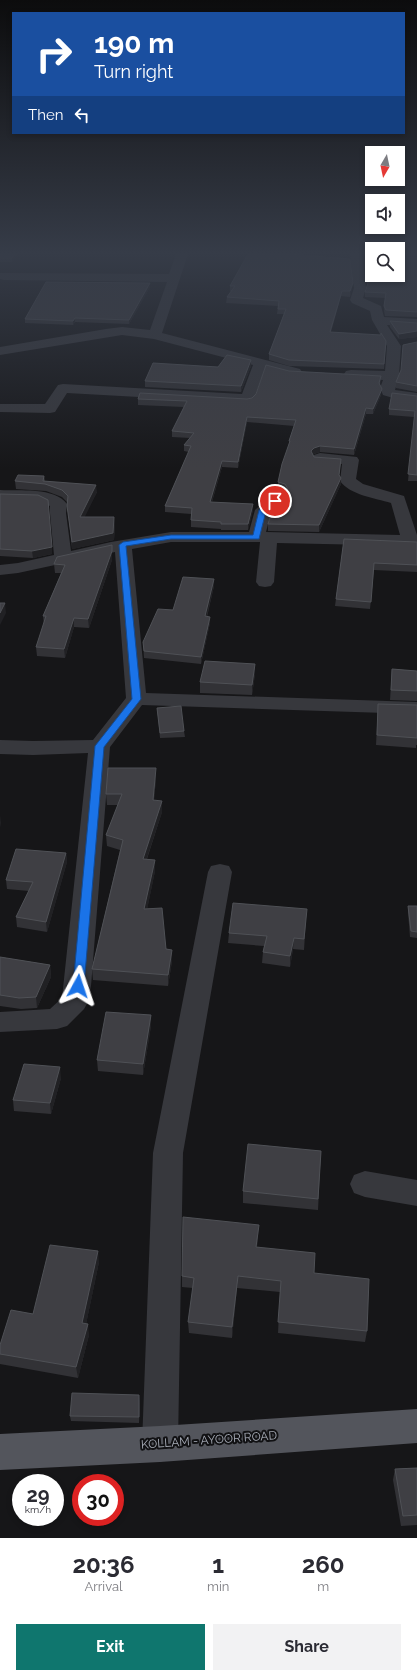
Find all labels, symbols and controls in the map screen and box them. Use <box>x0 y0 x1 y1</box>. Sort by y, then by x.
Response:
text: 190 m <box>94 27 174 60</box>
icon: right <box>28 28 80 80</box>
text: Turn right <box>94 61 173 82</box>
icon: left <box>71 104 93 126</box>
text: Then <box>28 106 63 124</box>
north arrow <box>365 146 405 186</box>
map controls <box>365 146 405 282</box>
button: sound <box>365 194 405 234</box>
button: search <box>365 242 405 282</box>
pin <box>258 484 292 518</box>
icon: arrive <box>264 490 286 512</box>
position arrow <box>57 965 99 1007</box>
street label: KOLLAM - AYOOR ROAD <box>141 1428 278 1452</box>
speed limit sign: 30 <box>72 1474 124 1526</box>
text: 29 <box>26 1483 50 1507</box>
text: km/h <box>25 1504 51 1515</box>
text: 20:36 <box>72 1550 135 1579</box>
text: 1 <box>212 1550 224 1579</box>
text: 260 <box>302 1550 345 1579</box>
text: Arrival <box>84 1579 123 1594</box>
text: min <box>207 1579 229 1594</box>
text: m <box>317 1579 329 1594</box>
button: Exit <box>16 1624 205 1670</box>
button: Share <box>213 1624 401 1670</box>

